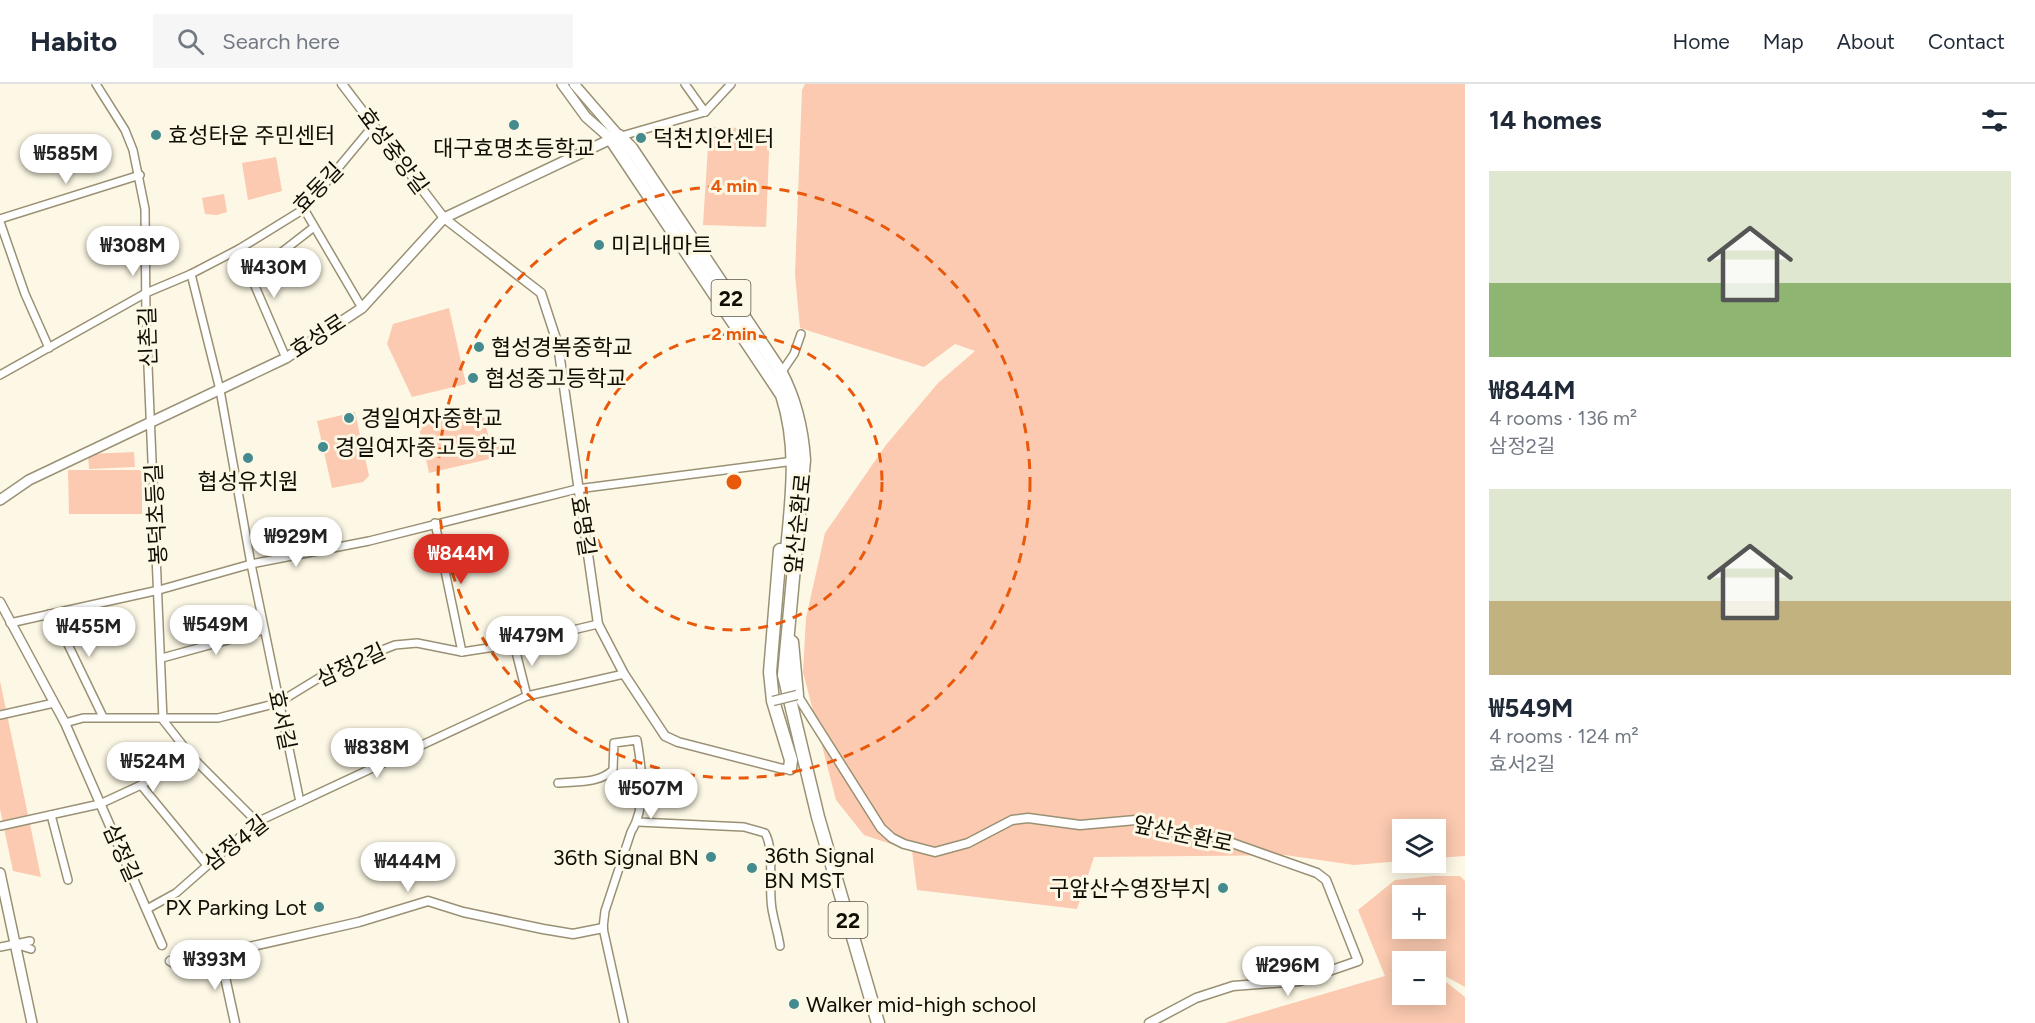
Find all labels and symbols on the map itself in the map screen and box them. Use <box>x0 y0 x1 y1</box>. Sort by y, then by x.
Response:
street label: 효성중앙길 <box>352 102 434 200</box>
marker: 대구효명초등학교 <box>507 118 521 132</box>
place label: 효성타운 주민센터 <box>168 122 335 149</box>
place label: 덕천치안센터 <box>653 125 774 152</box>
marker: 효성타운 주민센터 <box>149 128 163 142</box>
marker: 덕천치안센터 <box>634 131 648 145</box>
pin: ₩585M <box>24 134 108 185</box>
place label: 대구효명초등학교 <box>433 135 595 162</box>
street label: 효동길 <box>287 157 349 219</box>
text: 4 min <box>711 175 757 197</box>
pin: ₩308M <box>91 226 175 277</box>
place label: 미리내마트 <box>611 232 712 259</box>
marker: 미리내마트 <box>592 238 606 252</box>
pin: ₩430M <box>232 248 316 299</box>
road number: 22 <box>712 280 750 316</box>
street label: 신촌길 <box>133 306 163 368</box>
street label: 효성로 <box>285 308 351 364</box>
text: 2 min <box>711 323 757 345</box>
place label: 협성경복중학교 <box>491 334 633 361</box>
marker: 협성경복중학교 <box>472 340 486 354</box>
place label: 협성중고등학교 <box>485 365 627 392</box>
marker: 협성중고등학교 <box>466 371 480 385</box>
place label: 경일여자중학교 <box>361 405 503 432</box>
marker: 경일여자중학교 <box>342 411 356 425</box>
place label: 경일여자중고등학교 <box>335 434 517 461</box>
marker: 경일여자중고등학교 <box>316 440 330 454</box>
marker: 협성유치원 <box>241 451 255 465</box>
street label: 봉덕초등길 <box>140 463 172 565</box>
place label: 협성유치원 <box>197 468 299 495</box>
centre of rings <box>724 472 744 492</box>
street label: 앞산순환로 <box>779 472 817 576</box>
street label: 효명길 <box>565 494 601 558</box>
pin: ₩929M <box>254 517 338 568</box>
pin: ₩844M <box>419 534 503 585</box>
pin: ₩549M <box>174 605 258 656</box>
pin: ₩455M <box>47 607 131 658</box>
pin: ₩479M <box>490 616 574 667</box>
street label: 삼정2길 <box>312 637 390 693</box>
street label: 효서길 <box>262 687 302 753</box>
pin: ₩838M <box>335 728 419 779</box>
pin: ₩524M <box>111 742 195 793</box>
pin: ₩507M <box>609 769 693 820</box>
street label: 삼정4길 <box>198 809 274 877</box>
street label: 앞산순환로 <box>1131 810 1235 858</box>
street label: 삼정길 <box>97 820 147 886</box>
pin: ₩444M <box>366 842 450 893</box>
place label: 36th Signal BN MST <box>764 842 874 894</box>
place label: 36th Signal BN <box>553 844 699 871</box>
marker: 36th Signal BN <box>704 850 718 864</box>
marker: 36th Signal BN MST <box>745 861 759 875</box>
place label: 구앞산수영장부지 <box>1049 875 1211 902</box>
marker: 구앞산수영장부지 <box>1216 881 1230 895</box>
place label: PX Parking Lot <box>165 894 307 921</box>
marker: PX Parking Lot <box>312 900 326 914</box>
road number: 22 <box>828 902 868 938</box>
pin: ₩393M <box>173 940 257 991</box>
pin: ₩296M <box>1246 946 1330 997</box>
place label: Walker mid-high school <box>806 991 1036 1018</box>
marker: Walker mid-high school <box>787 997 801 1011</box>

